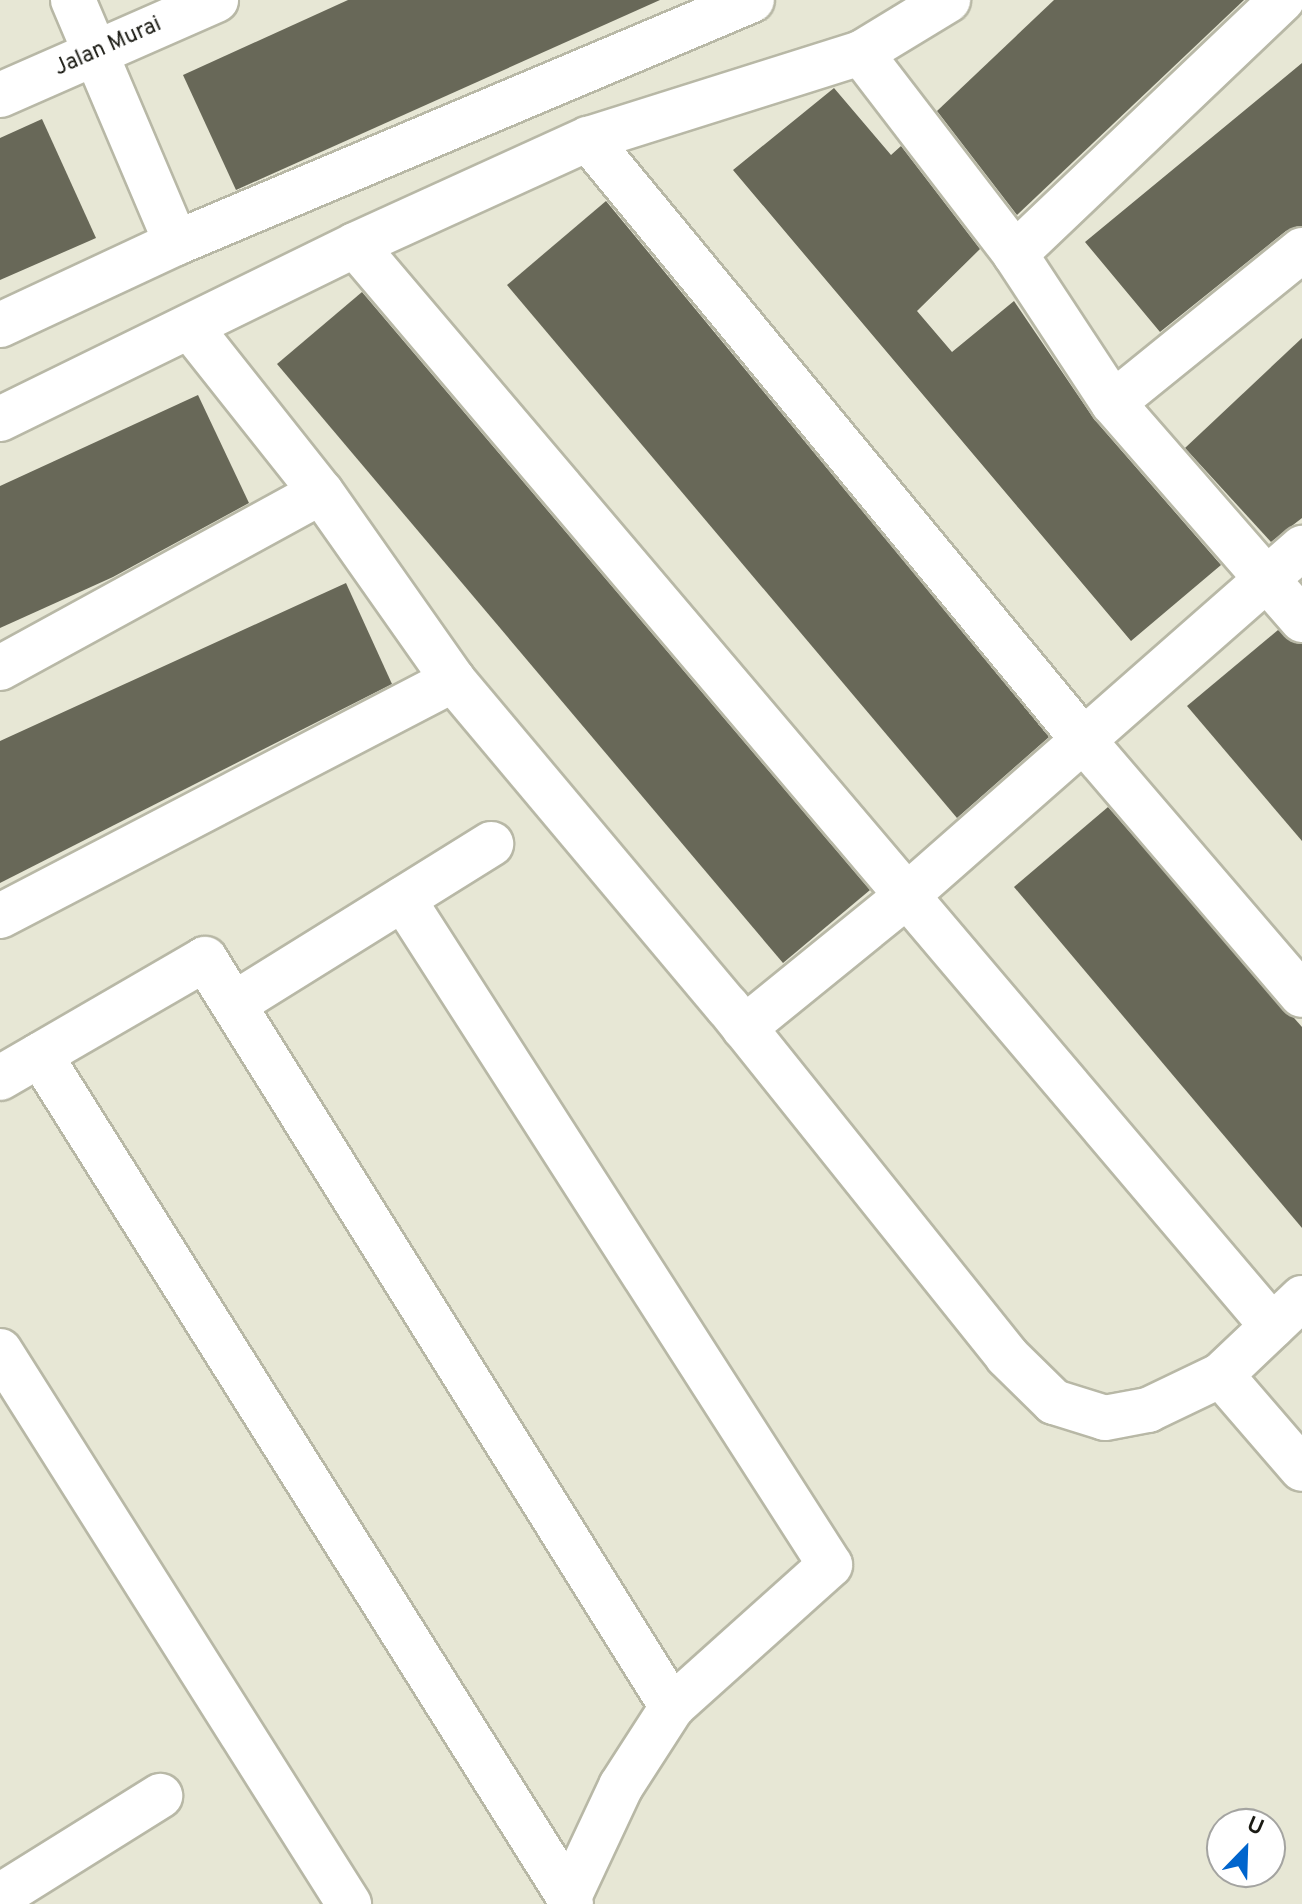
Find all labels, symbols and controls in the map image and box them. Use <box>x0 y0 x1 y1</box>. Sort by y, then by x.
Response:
street label: Jalan Murai <box>50 12 166 82</box>
north arrow <box>1206 1808 1286 1888</box>
text: U <box>1242 1812 1267 1843</box>

